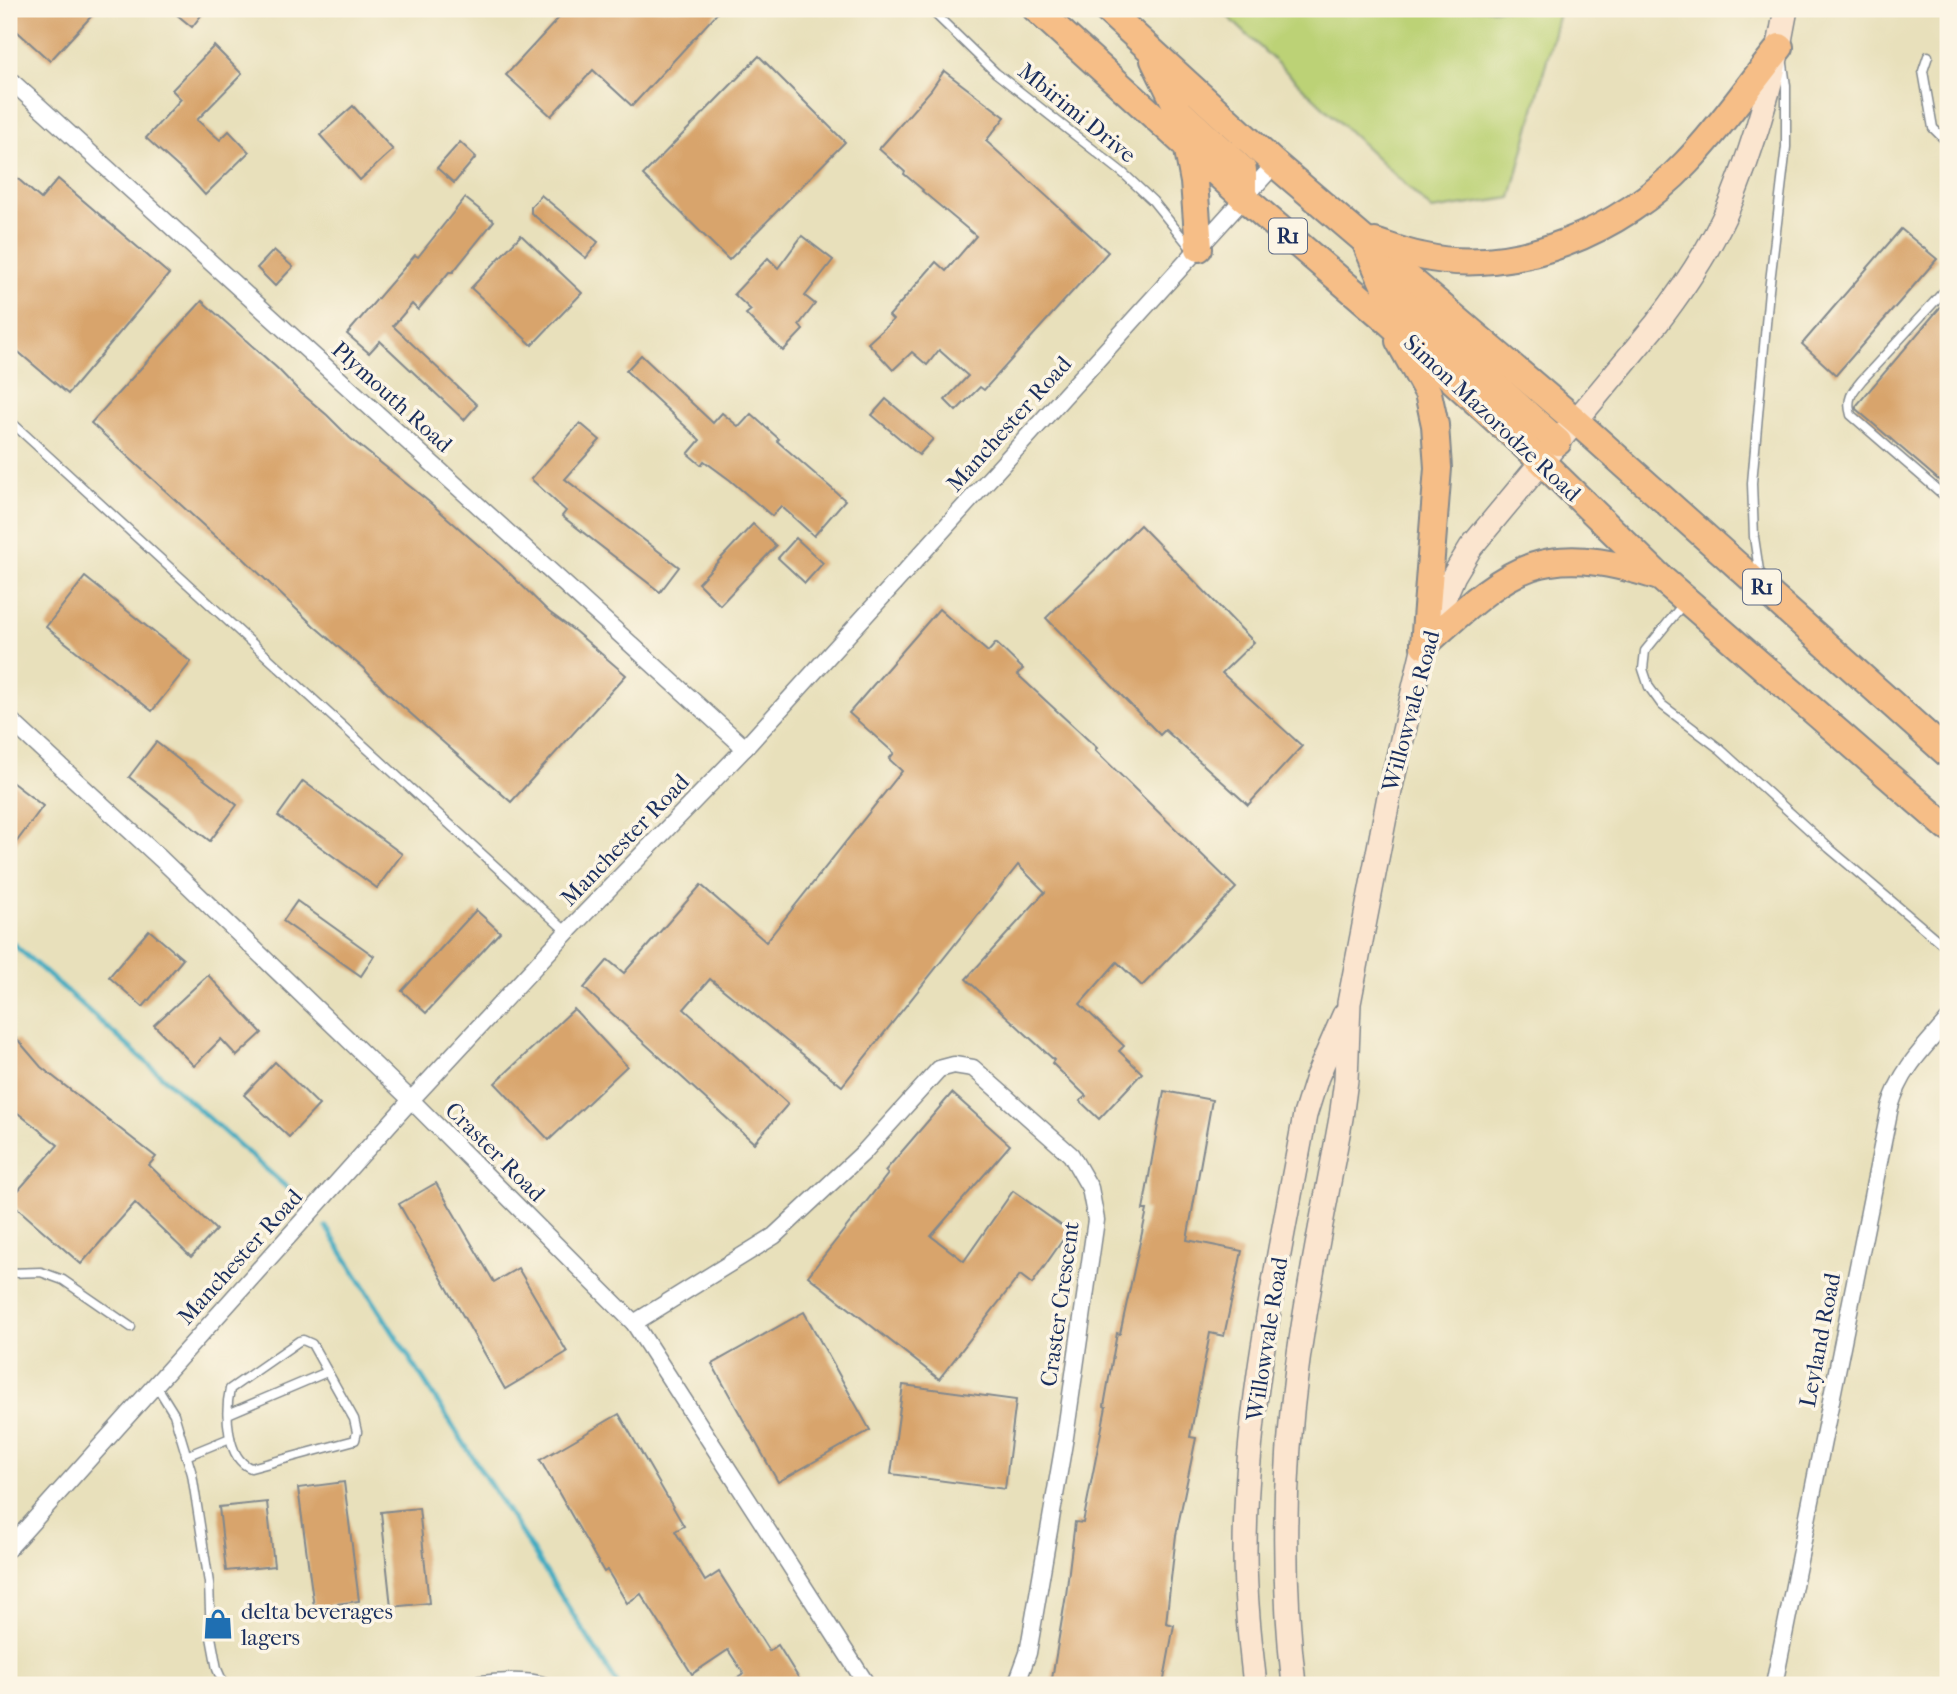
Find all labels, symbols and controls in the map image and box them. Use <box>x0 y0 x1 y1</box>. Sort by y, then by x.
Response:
street label: Mbirimi Drive <box>1013 57 1141 169</box>
road number: R1 <box>1269 218 1307 254</box>
street label: Simon Mazorodze Road <box>1398 329 1586 507</box>
street label: Plymouth Road <box>326 336 458 458</box>
street label: Manchester Road <box>941 350 1077 497</box>
road number: R1 <box>1743 570 1781 604</box>
street label: Willowvale Road <box>1376 627 1446 796</box>
street label: Manchester Road <box>555 768 695 912</box>
street label: Craster Road <box>440 1097 551 1208</box>
street label: Manchester Road <box>172 1183 308 1330</box>
street label: Craster Crescent <box>1035 1220 1085 1388</box>
street label: Willowvale Road <box>1241 1255 1293 1424</box>
street label: Leyland Road <box>1794 1270 1846 1409</box>
place label: delta beverages lagers <box>240 1598 393 1651</box>
shop icon: delta beverages lagers <box>201 1607 235 1641</box>

